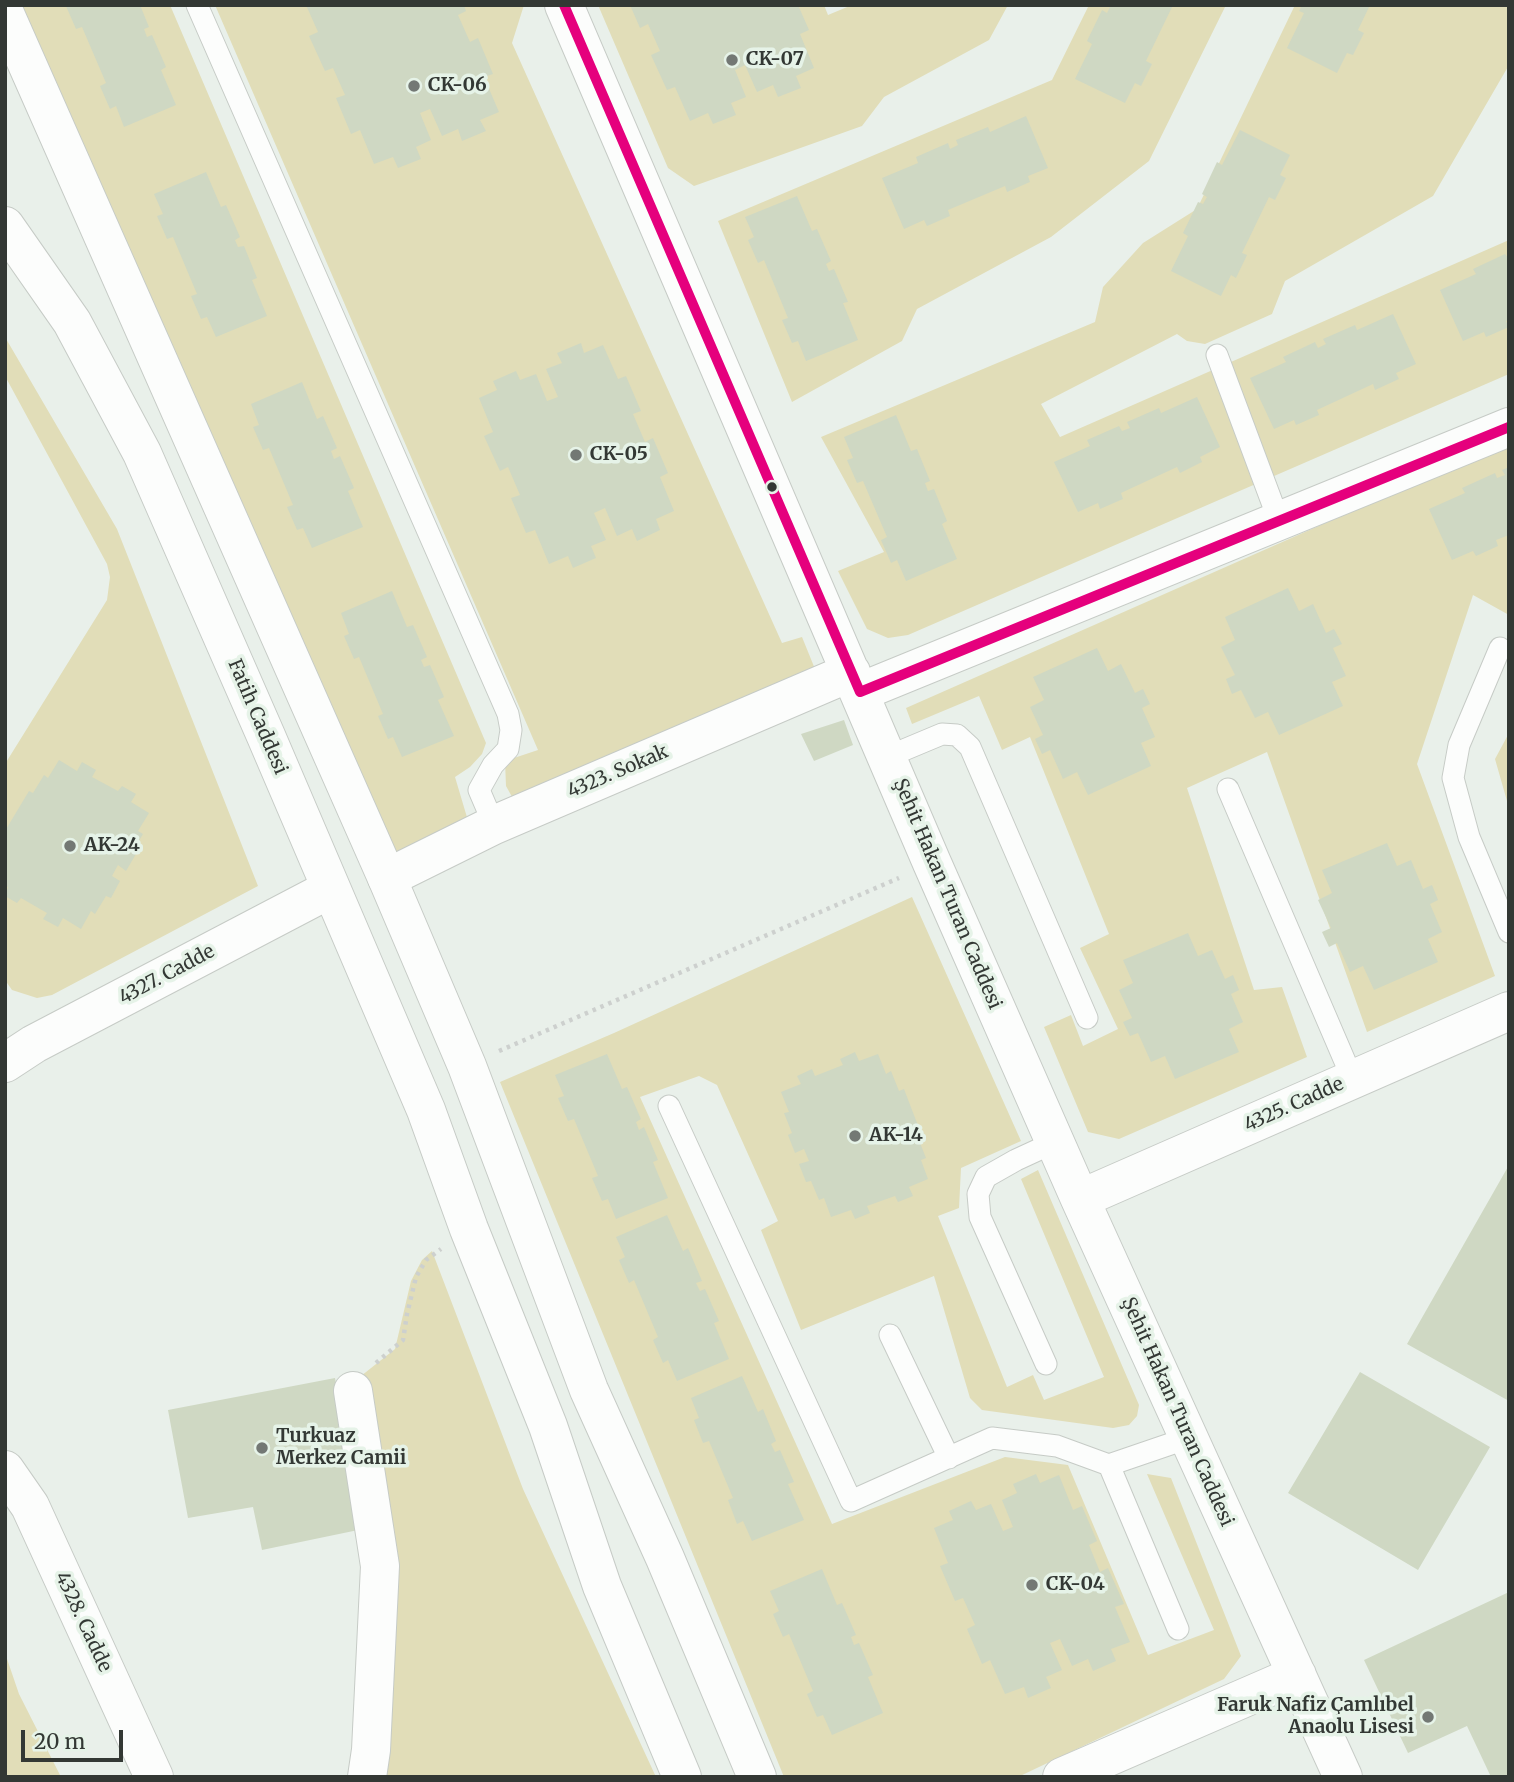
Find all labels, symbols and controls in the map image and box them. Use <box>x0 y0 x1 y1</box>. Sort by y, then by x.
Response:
place label: CK-07 <box>746 49 804 71</box>
marker: CK-07 <box>724 52 740 68</box>
place label: CK-06 <box>428 75 487 97</box>
marker: CK-06 <box>406 78 422 94</box>
place label: CK-05 <box>590 444 648 466</box>
marker: CK-05 <box>568 447 584 463</box>
unlabelled marker <box>765 480 779 494</box>
street label: Fatih Caddesi <box>223 656 291 778</box>
street label: 4323. Sokak <box>564 741 672 803</box>
street label: Şehit Hakan Turan Caddesi <box>888 775 1006 1013</box>
place label: AK-24 <box>84 835 140 857</box>
marker: AK-24 <box>62 838 78 854</box>
street label: 4327. Cadde <box>115 940 219 1010</box>
street label: 4325. Cadde <box>1241 1073 1347 1137</box>
place label: AK-14 <box>869 1125 923 1147</box>
marker: AK-14 <box>847 1128 863 1144</box>
street label: Şehit Hakan Turan Caddesi <box>1116 1294 1238 1530</box>
place label: Turkuaz Merkez Camii <box>276 1426 406 1470</box>
marker: Turkuaz Merkez Camii <box>254 1440 270 1456</box>
street label: 4328. Cadde <box>50 1568 116 1676</box>
place label: CK-04 <box>1046 1574 1105 1596</box>
marker: CK-04 <box>1024 1577 1040 1593</box>
place label: Faruk Nafiz Çamlıbel Anaolu Lisesi <box>1217 1695 1414 1739</box>
marker: Faruk Nafiz Çamlıbel Anaolu Lisesi <box>1420 1709 1436 1725</box>
scale bar <box>24 1716 126 1760</box>
text: 20 m <box>34 1728 85 1755</box>

